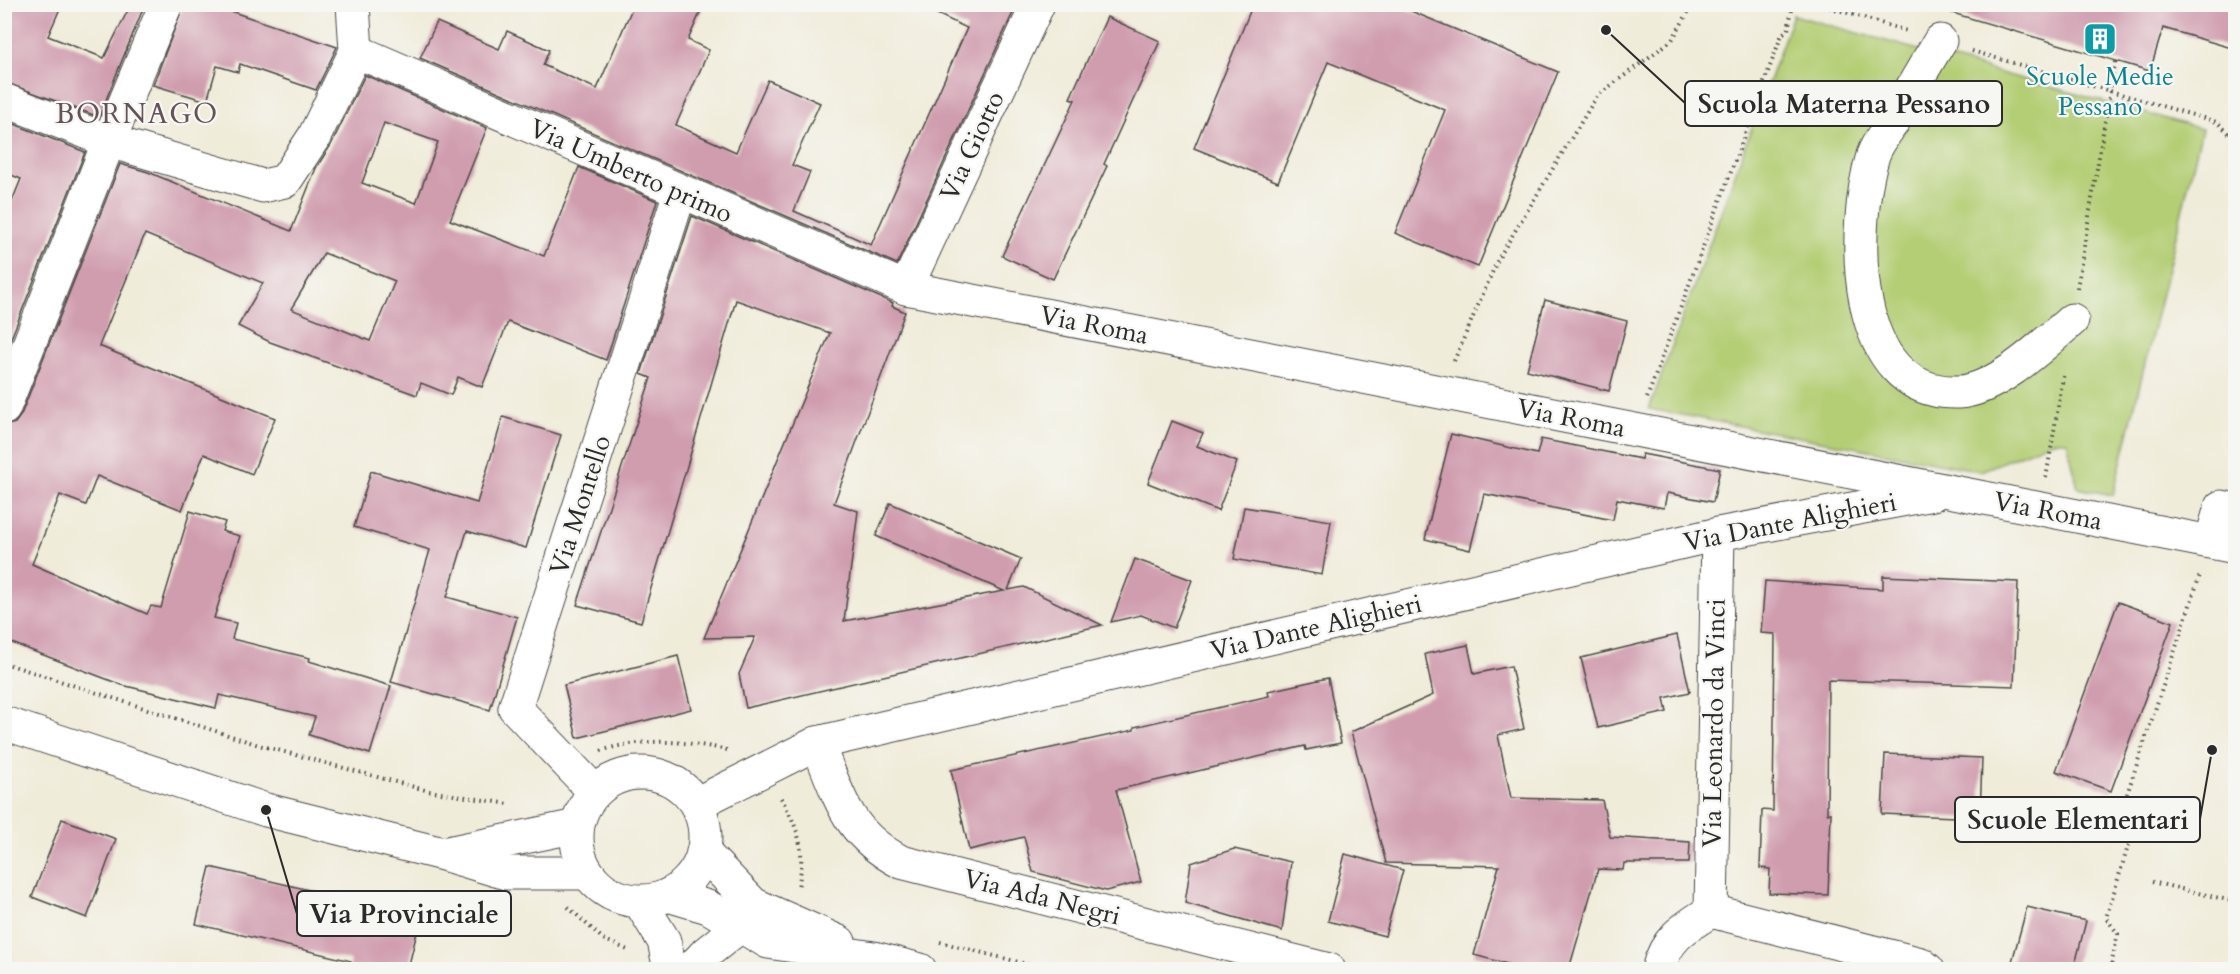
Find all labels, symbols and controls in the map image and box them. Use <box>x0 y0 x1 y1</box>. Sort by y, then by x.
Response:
building icon: Scuole Medie Pessano <box>2082 21 2118 57</box>
place label: Scuole Medie Pessano <box>2026 59 2174 124</box>
callout: Scuola Materna Pessano <box>1685 81 2002 126</box>
street label: Via Giotto <box>931 86 1013 206</box>
text: Scuola Materna Pessano <box>1698 86 1990 123</box>
district label: BORNAGO <box>55 95 219 133</box>
street label: Via Umberto primo <box>524 110 738 232</box>
street label: Via Roma <box>1037 297 1151 353</box>
street label: Via Roma <box>1514 390 1628 446</box>
street label: Via Montello <box>541 431 619 579</box>
street label: Via Roma <box>1991 483 2105 539</box>
street label: Via Dante Alighieri <box>1681 484 1899 560</box>
street label: Via Dante Alighieri <box>1207 586 1425 668</box>
street label: Via Leonardo da Vinci <box>1694 598 1734 848</box>
callout: Scuole Elementari <box>1955 797 2200 842</box>
text: Scuole Elementari <box>1967 802 2189 839</box>
street label: Via Ada Negri <box>960 861 1124 933</box>
callout: Via Provinciale <box>297 891 511 936</box>
text: Via Provinciale <box>309 896 499 933</box>

